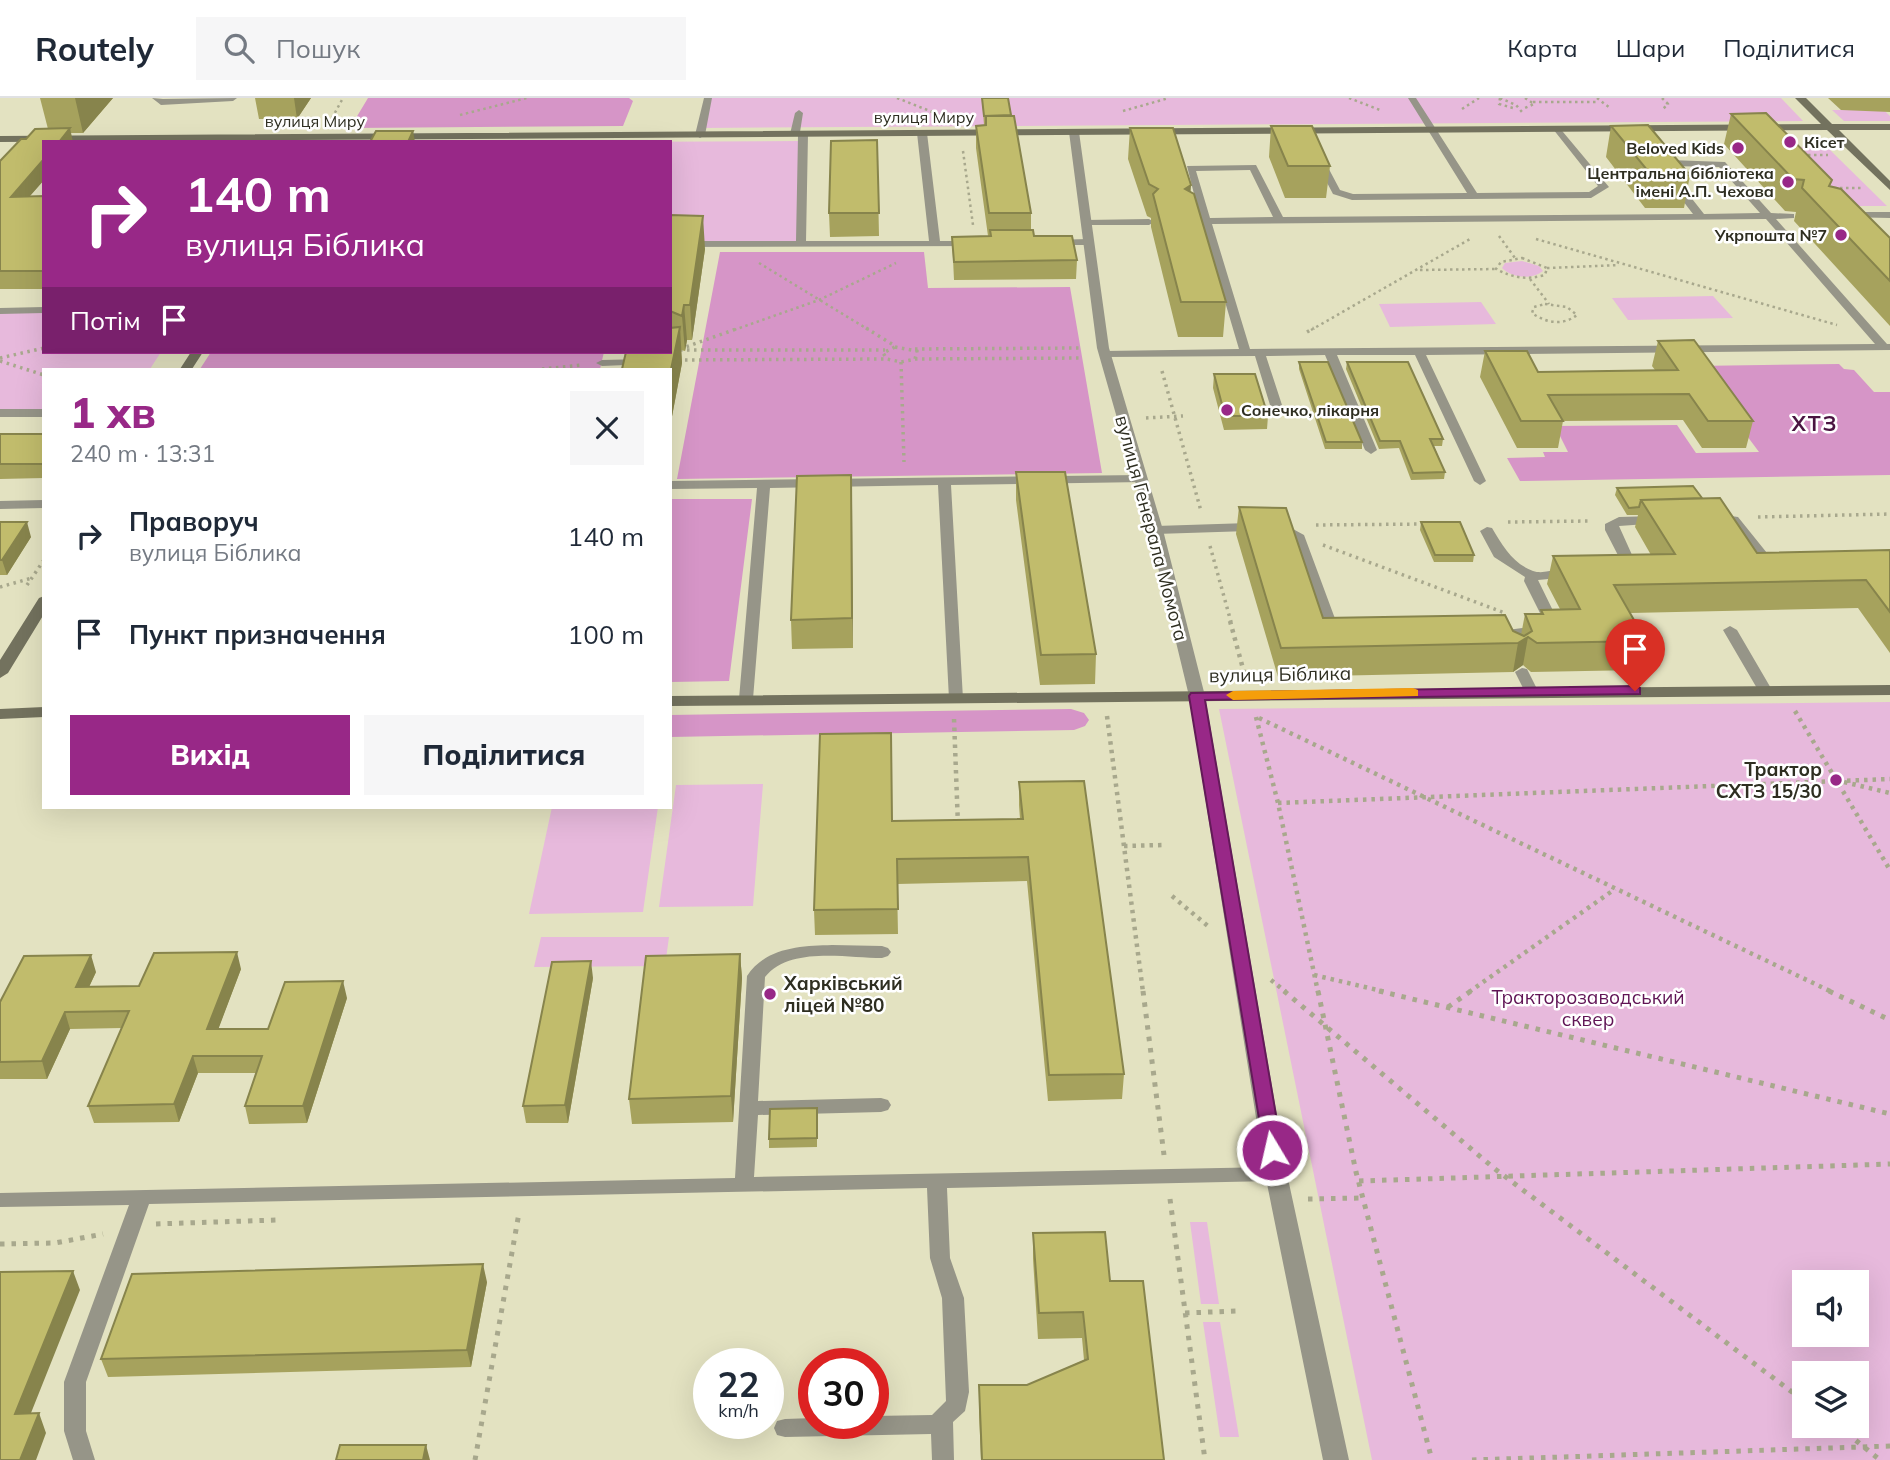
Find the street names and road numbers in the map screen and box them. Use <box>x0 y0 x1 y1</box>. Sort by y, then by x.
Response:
street label: вулиця Миру <box>874 107 974 127</box>
street label: вулиця Миру <box>265 111 365 131</box>
street label: вулиця Генерала Момота <box>1110 412 1194 644</box>
street label: вулиця Біблика <box>1209 661 1351 687</box>

